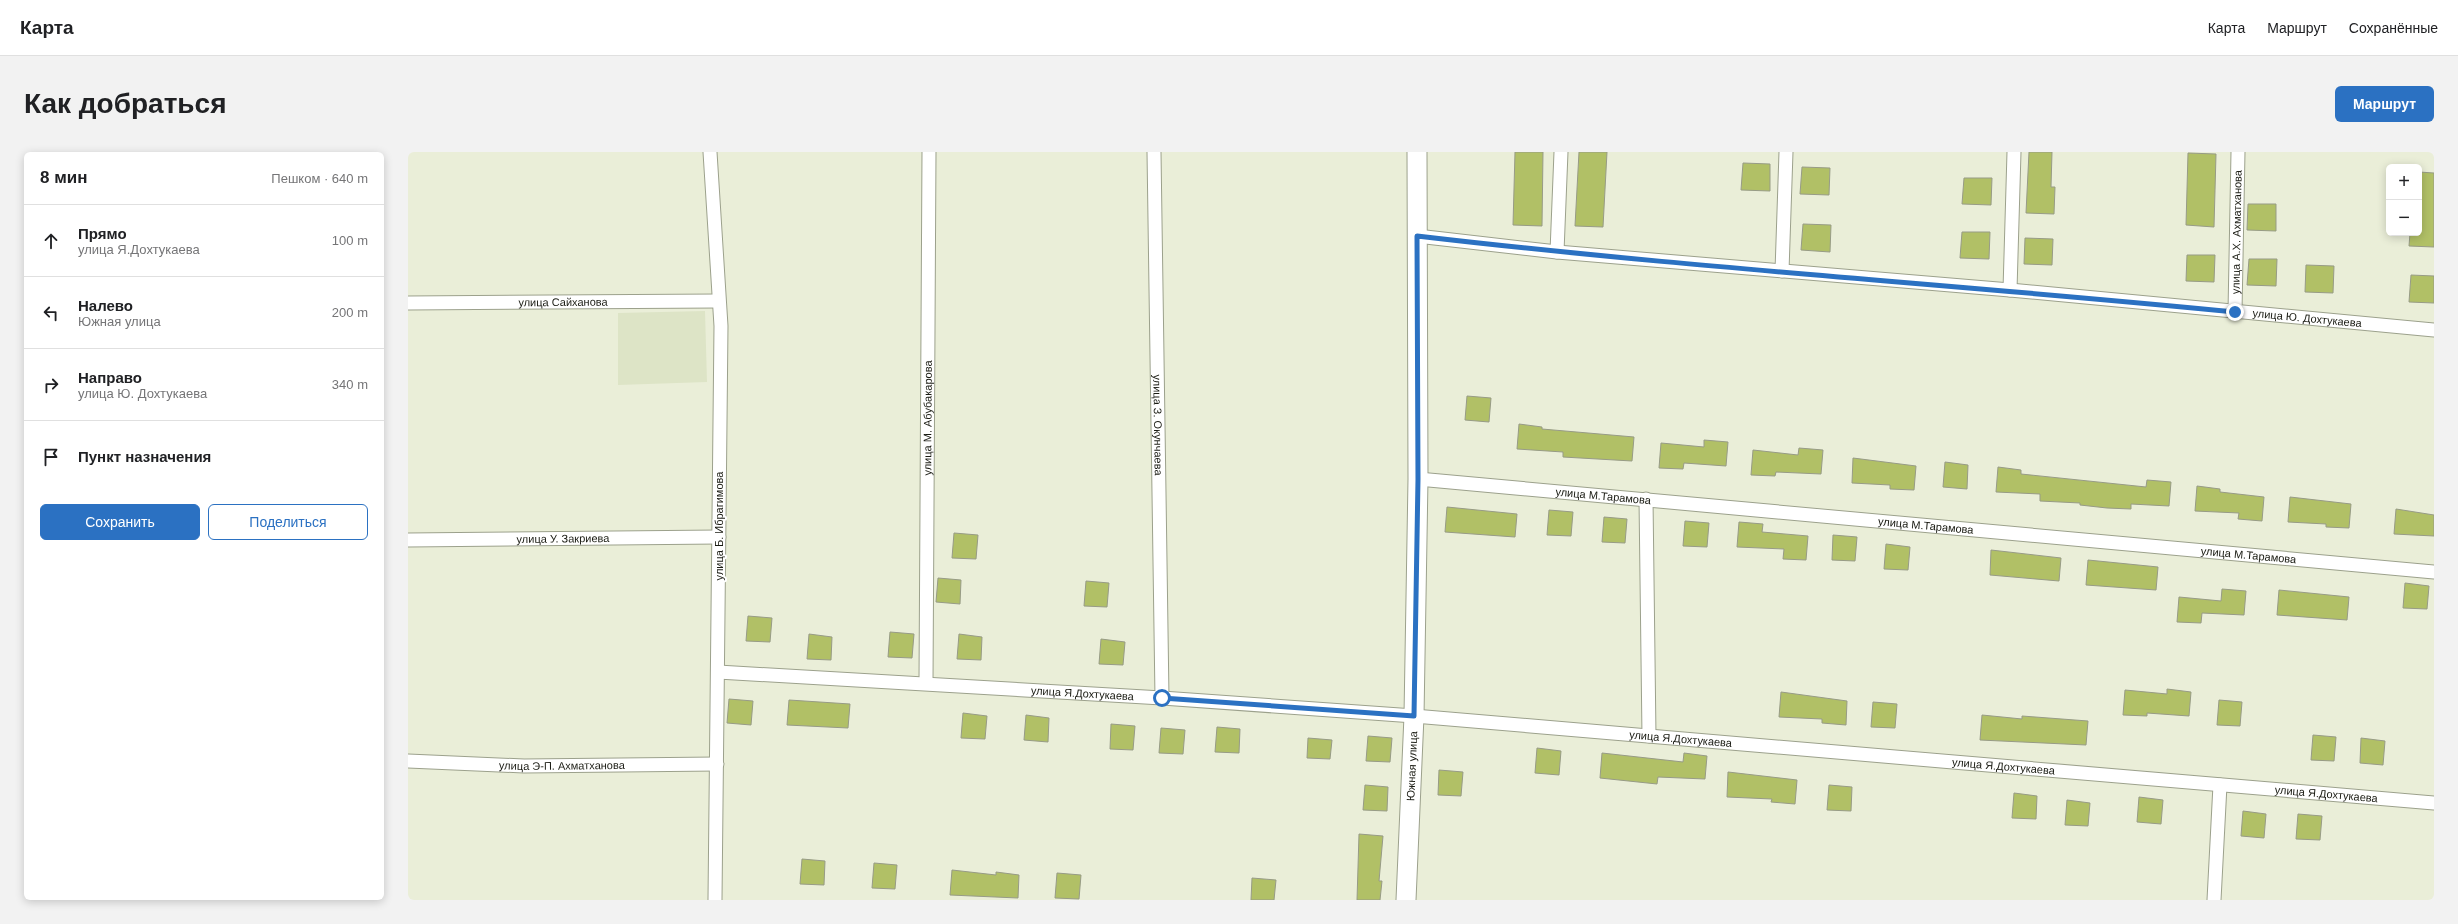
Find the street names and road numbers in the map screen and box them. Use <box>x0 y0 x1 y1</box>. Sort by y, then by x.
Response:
street label: улица А.Х. Ахматханова <box>2229 169 2244 294</box>
street label: улица Сайханова <box>518 296 609 308</box>
street label: улица Ю. Дохтукаева <box>2252 307 2363 329</box>
street label: улица М. Абубакарова <box>921 360 934 476</box>
street label: улица З. Окунчаева <box>1151 374 1165 476</box>
street label: улица Б. Ибрагимова <box>713 471 725 580</box>
street label: улица М.Тарамова <box>1555 486 1652 506</box>
street label: улица М.Тарамова <box>1878 515 1975 536</box>
street label: улица У. Закриева <box>517 532 610 545</box>
street label: улица М.Тарамова <box>2200 545 2298 565</box>
street label: улица Я.Дохтукаева <box>1031 684 1135 702</box>
street label: улица Я.Дохтукаева <box>1629 728 1733 749</box>
street label: Южная улица <box>1404 730 1419 801</box>
street label: улица Я.Дохтукаева <box>1952 756 2056 777</box>
street label: улица Э-П. Ахматханова <box>499 759 626 772</box>
street label: улица Я.Дохтукаева <box>2274 783 2379 804</box>

